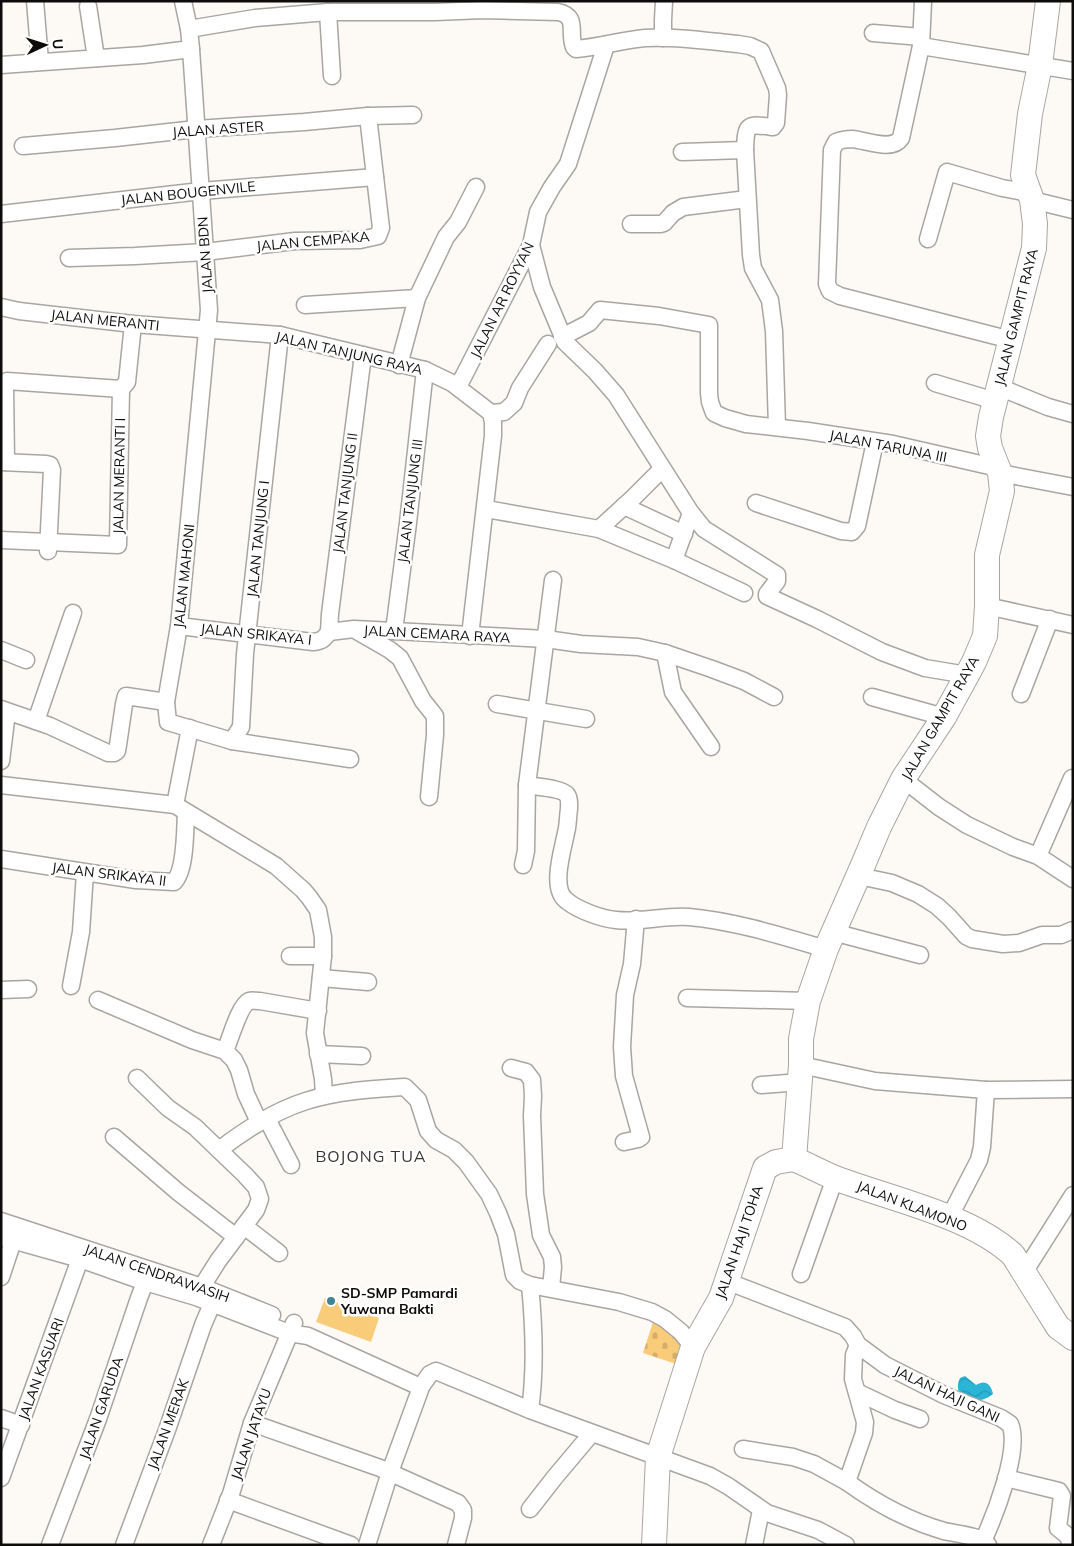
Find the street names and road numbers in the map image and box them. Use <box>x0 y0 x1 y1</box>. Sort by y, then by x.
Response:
street label: JALAN ASTER <box>172 117 265 141</box>
street label: JALAN BOUGENVILE <box>120 177 256 209</box>
street label: JALAN BDN <box>193 216 217 294</box>
street label: JALAN CEMPAKA <box>256 227 371 255</box>
street label: JALAN AR ROYYAN <box>466 239 538 361</box>
street label: JALAN GAMPIT RAYA <box>990 246 1042 387</box>
street label: JALAN MERANTI <box>50 305 160 335</box>
street label: JALAN TANJUNG RAYA <box>274 327 425 379</box>
street label: JALAN MERANTI I <box>109 418 129 534</box>
street label: JALAN TARUNA III <box>828 426 948 466</box>
street label: JALAN TANJUNG II <box>329 432 361 554</box>
street label: JALAN TANJUNG III <box>393 438 427 564</box>
street label: JALAN TANJUNG I <box>243 480 273 598</box>
street label: JALAN MAHONI <box>170 523 198 629</box>
street label: JALAN SRIKAYA I <box>200 619 312 649</box>
street label: JALAN CEMARA RAYA <box>363 621 512 647</box>
street label: JALAN GAMPIT RAYA <box>897 652 983 783</box>
street label: JALAN SRIKAYA II <box>51 858 167 890</box>
street label: JALAN KLAMONO <box>854 1177 970 1235</box>
street label: JALAN HAJI TOHA <box>711 1182 767 1301</box>
street label: JALAN CENDRAWASIH <box>82 1240 232 1306</box>
street label: JALAN KASUARI <box>14 1315 68 1423</box>
street label: JALAN GARUDA <box>75 1354 127 1462</box>
street label: JALAN HAJI GANI <box>891 1362 1003 1426</box>
street label: JALAN MERAK <box>143 1375 193 1472</box>
street label: JALAN JATAYU <box>227 1386 275 1482</box>

